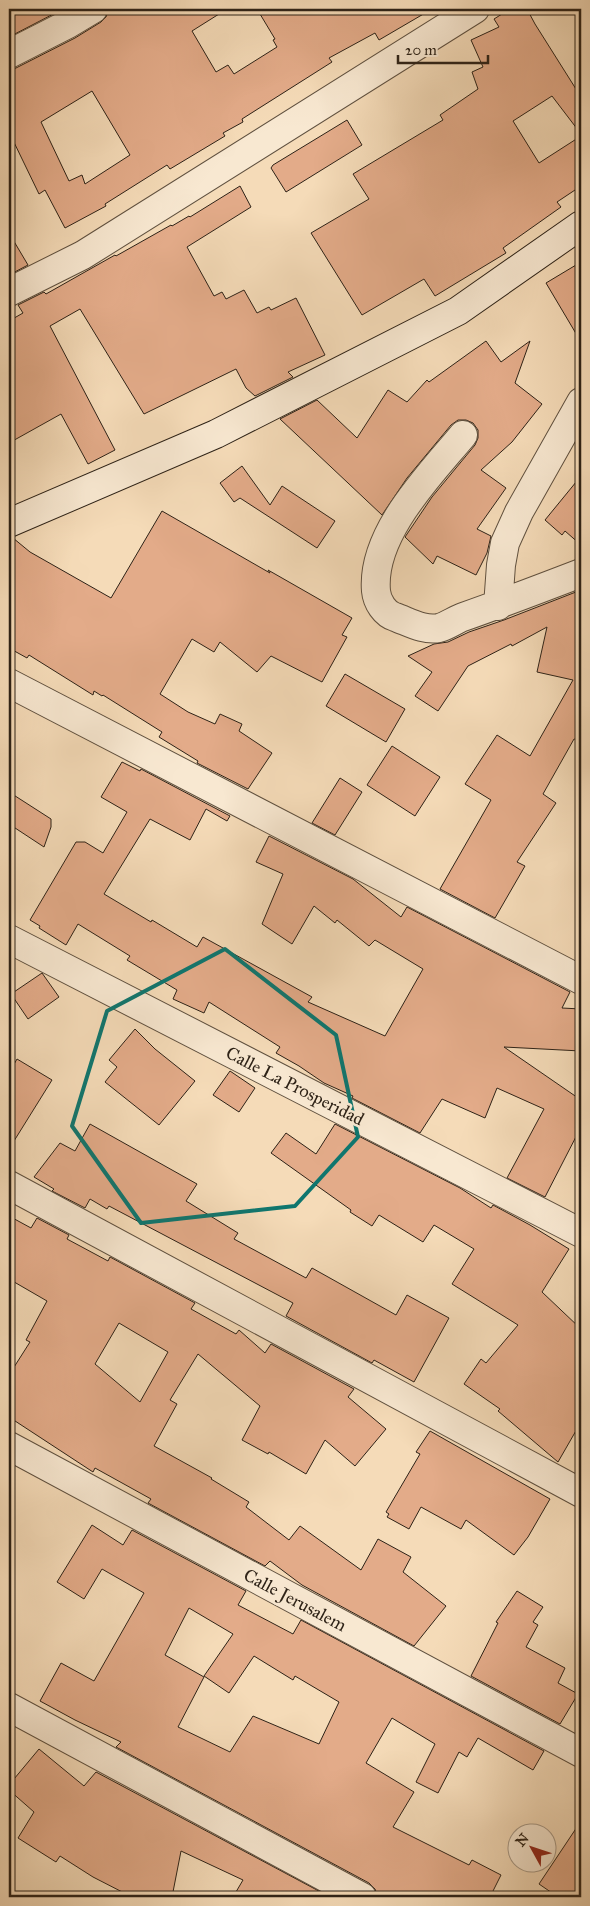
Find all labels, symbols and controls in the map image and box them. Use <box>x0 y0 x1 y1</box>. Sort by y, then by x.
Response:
scale bar <box>398 32 488 64</box>
text: 20 m <box>405 41 437 59</box>
street label: Calle La Prosperidad <box>222 1042 368 1130</box>
street label: Calle Jerusalem <box>239 1564 350 1637</box>
north arrow <box>508 1824 558 1874</box>
text: N <box>512 1830 533 1850</box>

